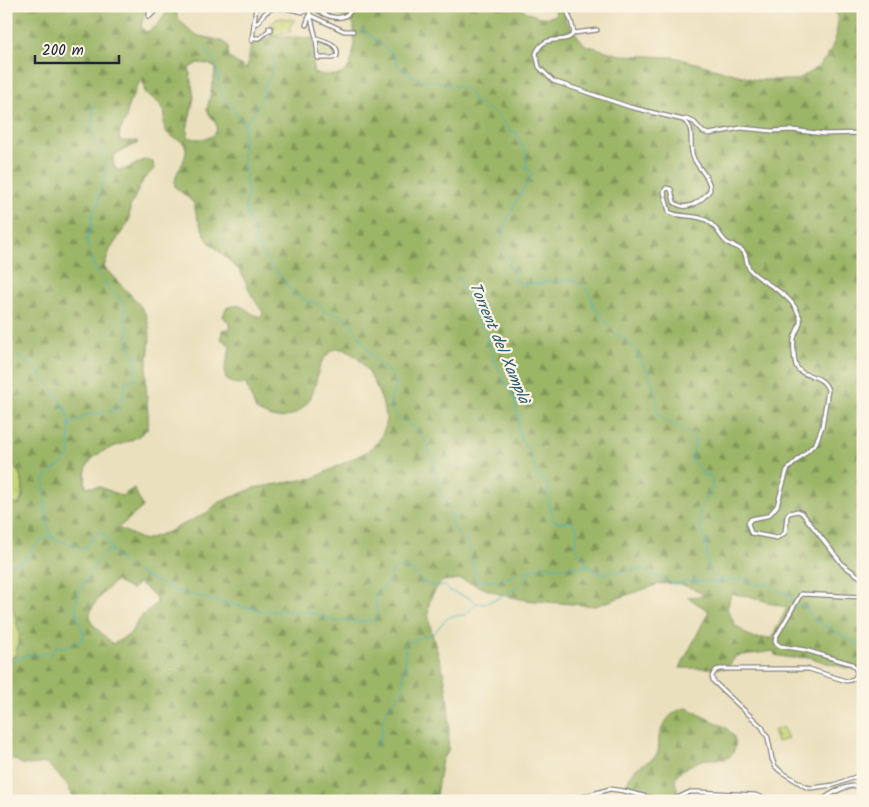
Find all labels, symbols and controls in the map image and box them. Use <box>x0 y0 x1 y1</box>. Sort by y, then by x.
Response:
scale bar <box>35 32 119 64</box>
text: 200 m <box>42 39 84 63</box>
water label: Torrent del Xamplà <box>462 278 537 410</box>

